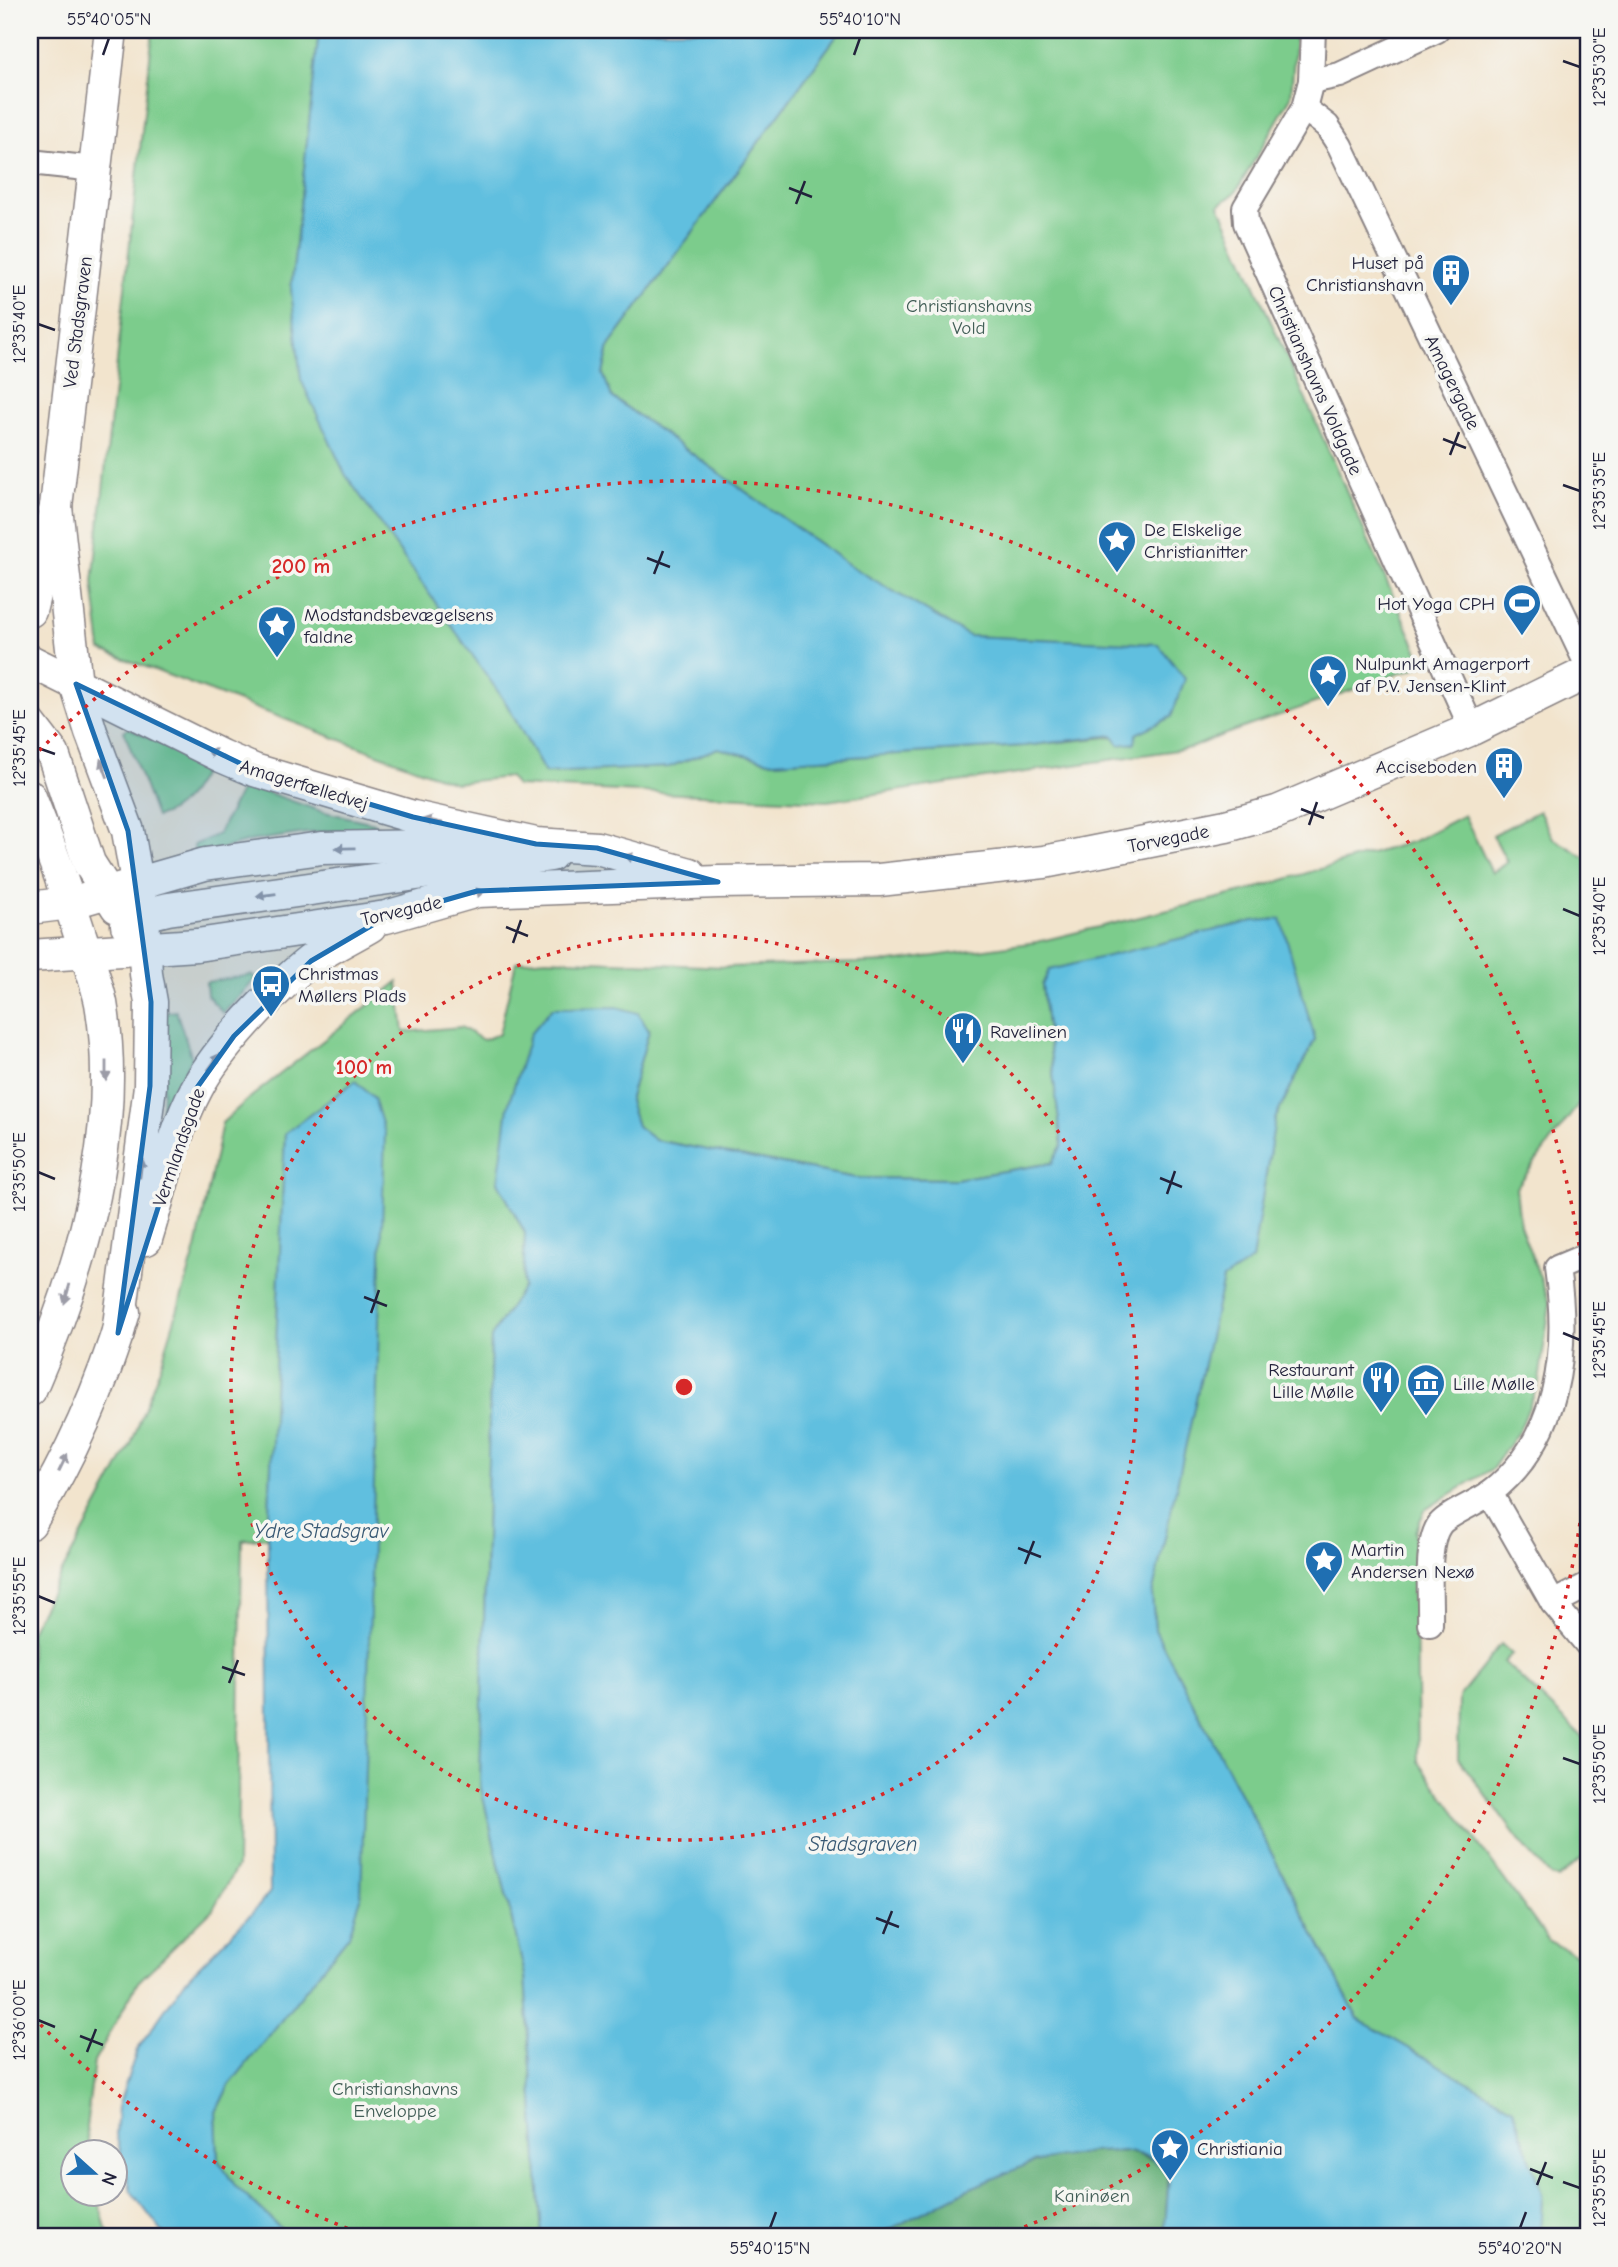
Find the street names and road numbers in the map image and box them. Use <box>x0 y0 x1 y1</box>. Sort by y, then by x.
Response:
street label: Ved Stadsgraven <box>59 255 97 389</box>
street label: Christianshavns Voldgade <box>1263 282 1367 479</box>
street label: Amagergade <box>1420 332 1484 433</box>
street label: Amagerfælledvej <box>237 755 371 815</box>
street label: Torvegade <box>1126 820 1211 858</box>
street label: Torvegade <box>359 891 444 931</box>
street label: Vermlandsgade <box>148 1085 209 1209</box>

